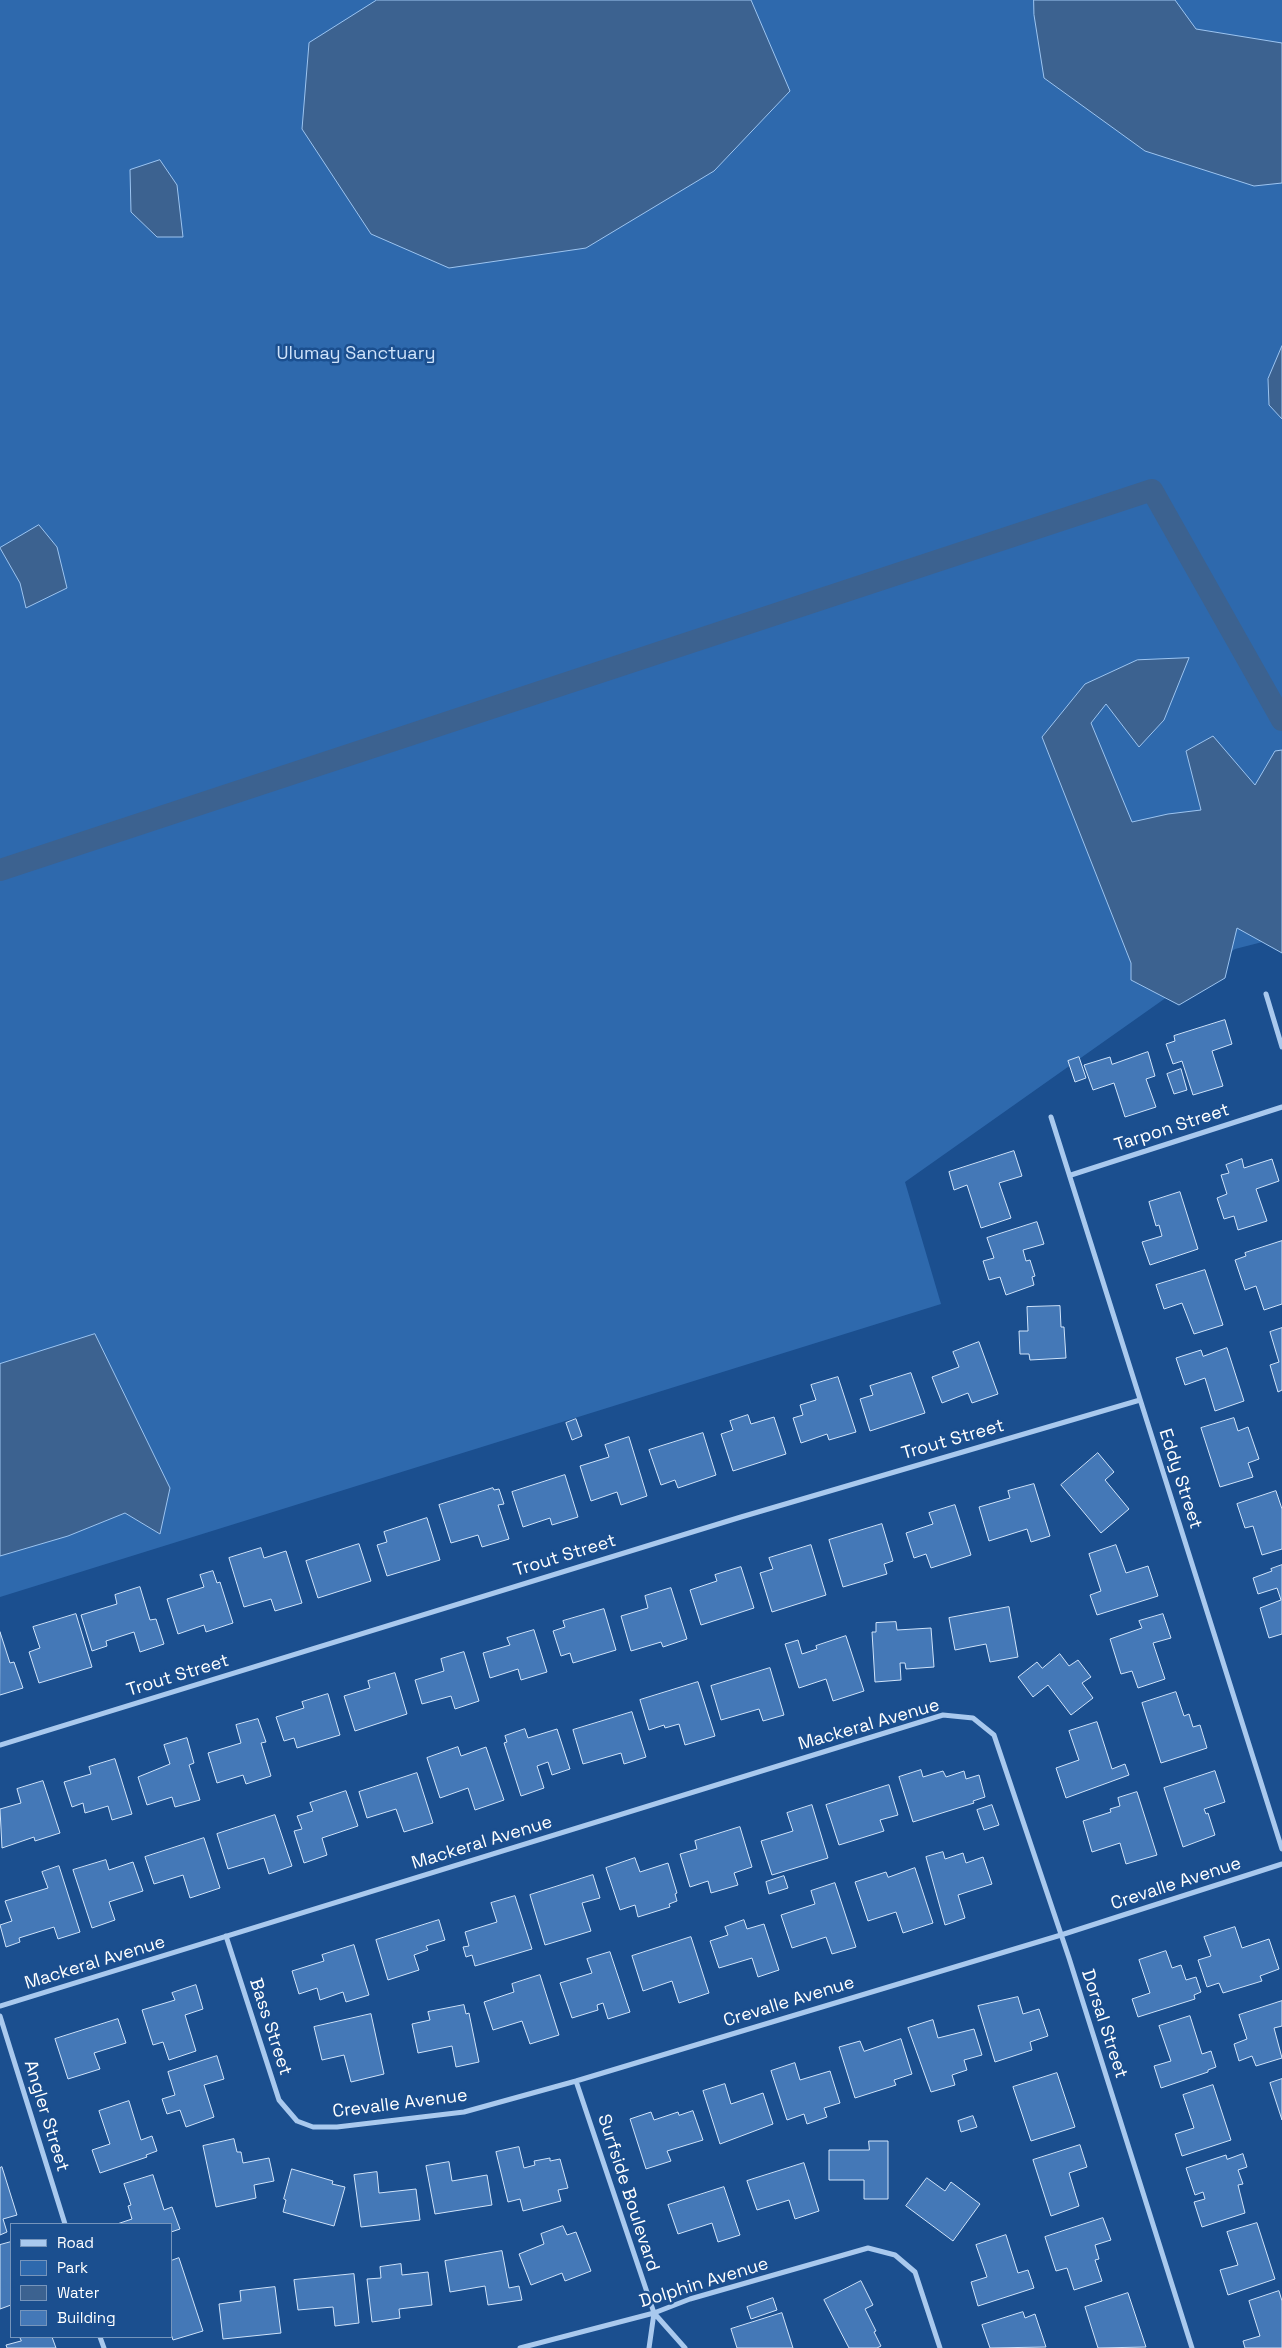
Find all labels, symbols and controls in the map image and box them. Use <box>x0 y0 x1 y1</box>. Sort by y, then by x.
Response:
park label: Ulumay Sanctuary <box>277 343 435 365</box>
street label: Tarpon Street <box>1112 1099 1232 1157</box>
street label: Trout Street <box>899 1415 1007 1465</box>
street label: Eddy Street <box>1154 1426 1206 1532</box>
street label: Trout Street <box>511 1530 619 1582</box>
street label: Trout Street <box>124 1650 232 1702</box>
street label: Mackeral Avenue <box>796 1695 942 1755</box>
street label: Mackeral Avenue <box>409 1811 555 1875</box>
street label: Crevalle Avenue <box>1108 1853 1244 1915</box>
street label: Mackeral Avenue <box>22 1931 168 1995</box>
street label: Dorsal Street <box>1076 1967 1132 2081</box>
street label: Crevalle Avenue <box>721 1972 857 2032</box>
street label: Bass Street <box>244 1976 296 2078</box>
street label: Angler Street <box>19 2058 73 2174</box>
street label: Crevalle Avenue <box>331 2085 469 2123</box>
street label: Surfside Boulevard <box>592 2112 664 2274</box>
legend <box>10 2223 172 2338</box>
text: Road <box>57 2233 94 2252</box>
street label: Dolphin Avenue <box>637 2253 771 2313</box>
text: Park <box>57 2258 88 2277</box>
text: Water <box>57 2283 99 2302</box>
text: Building <box>57 2308 116 2327</box>

